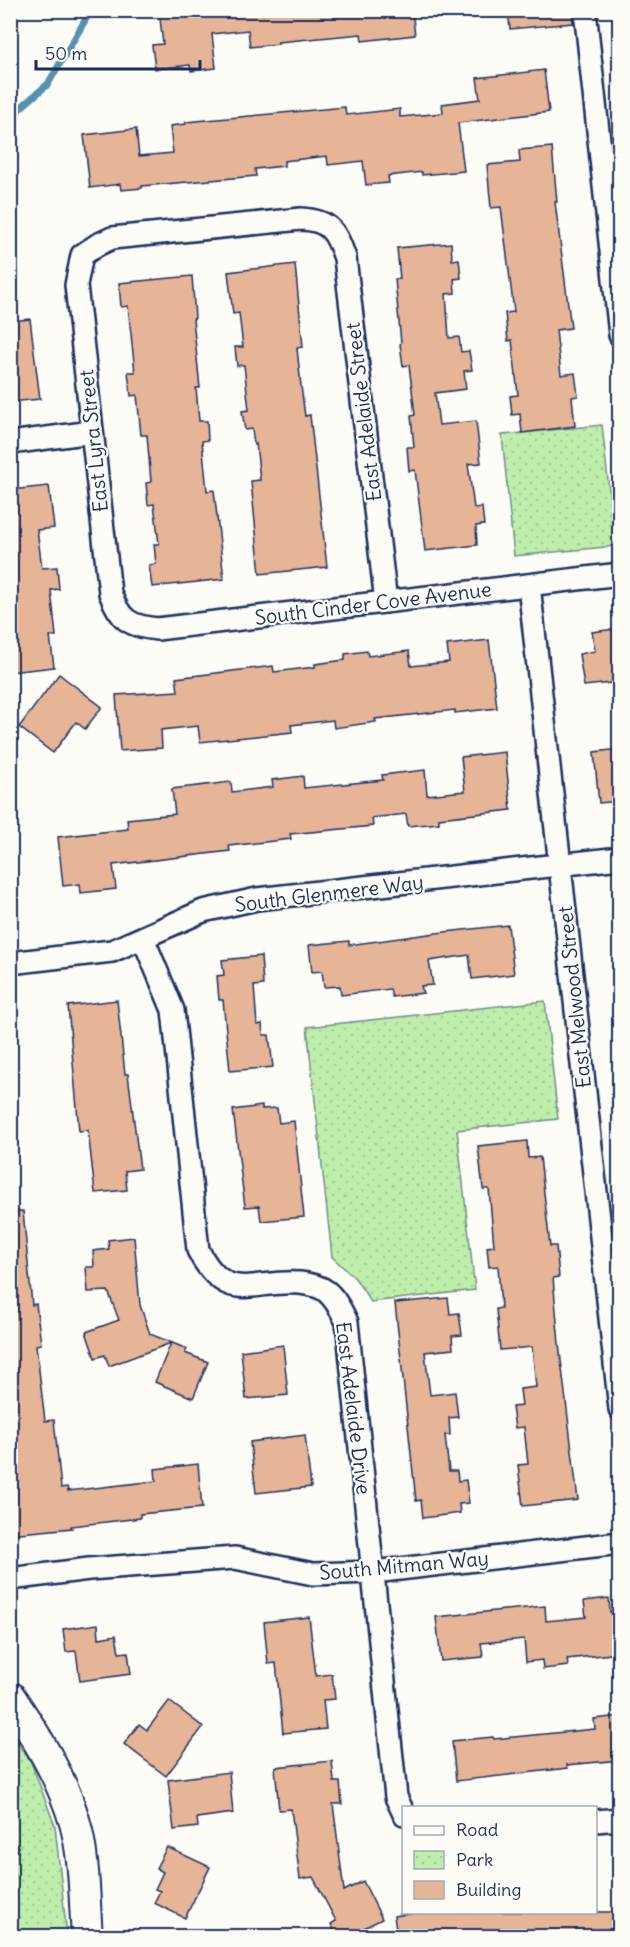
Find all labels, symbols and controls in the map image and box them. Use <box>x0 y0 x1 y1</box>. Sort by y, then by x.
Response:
scale bar <box>36 33 200 71</box>
text: 50 m <box>45 42 87 65</box>
street label: East Adelaide Street <box>340 321 386 503</box>
street label: East Lyra Street <box>73 368 113 513</box>
street label: South Cinder Cove Avenue <box>253 576 493 630</box>
street label: South Glenmere Way <box>233 869 425 917</box>
street label: East Melwood Street <box>552 904 596 1089</box>
street label: East Adelaide Drive <box>331 1320 377 1496</box>
street label: South Mitman Way <box>318 1545 490 1585</box>
legend <box>402 1806 597 1914</box>
text: Road <box>456 1818 499 1841</box>
text: Park <box>456 1848 493 1871</box>
text: Building <box>456 1878 521 1901</box>

